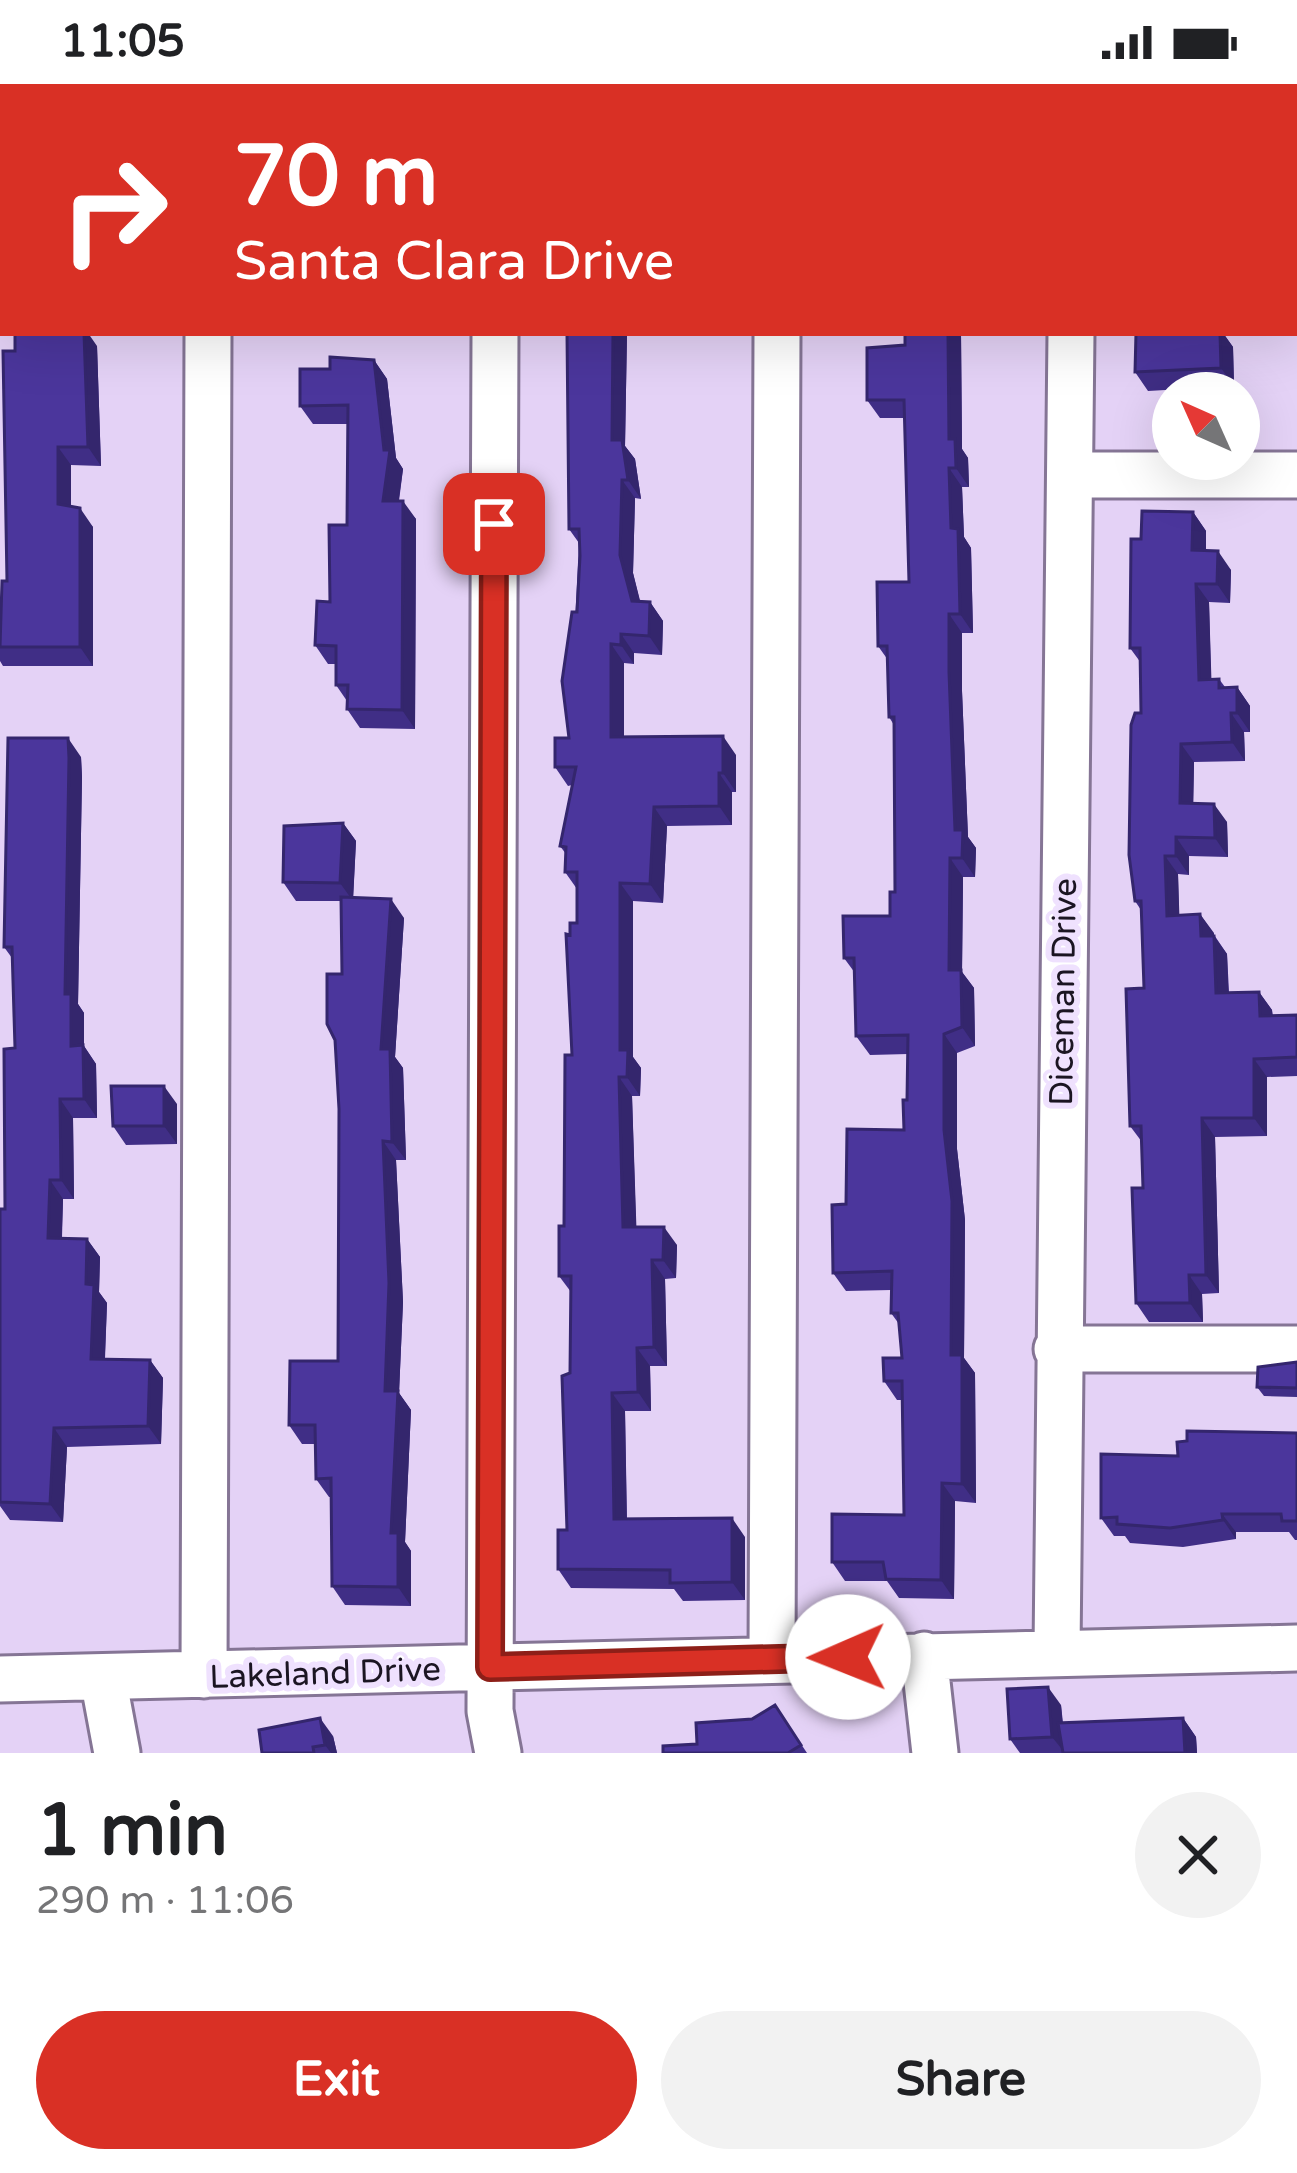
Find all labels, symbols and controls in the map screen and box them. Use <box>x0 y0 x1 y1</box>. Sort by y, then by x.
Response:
text: 11:05 <box>60 15 185 69</box>
text: 70 m <box>234 127 438 228</box>
icon: right <box>36 132 192 288</box>
text: Santa Clara Drive <box>234 229 674 294</box>
north arrow <box>1152 372 1260 480</box>
map controls <box>1152 372 1260 480</box>
pin <box>443 473 545 575</box>
icon: arrive <box>461 491 527 557</box>
street label: Diceman Drive <box>1042 878 1085 1106</box>
position arrow <box>785 1594 911 1720</box>
street label: Lakeland Drive <box>209 1650 441 1697</box>
text: 1 min <box>36 1788 228 1875</box>
button: close <box>1135 1792 1261 1918</box>
text: 290 m · 11:06 <box>36 1877 294 1924</box>
button: Exit <box>36 2011 637 2149</box>
button: Share <box>661 2011 1261 2149</box>

